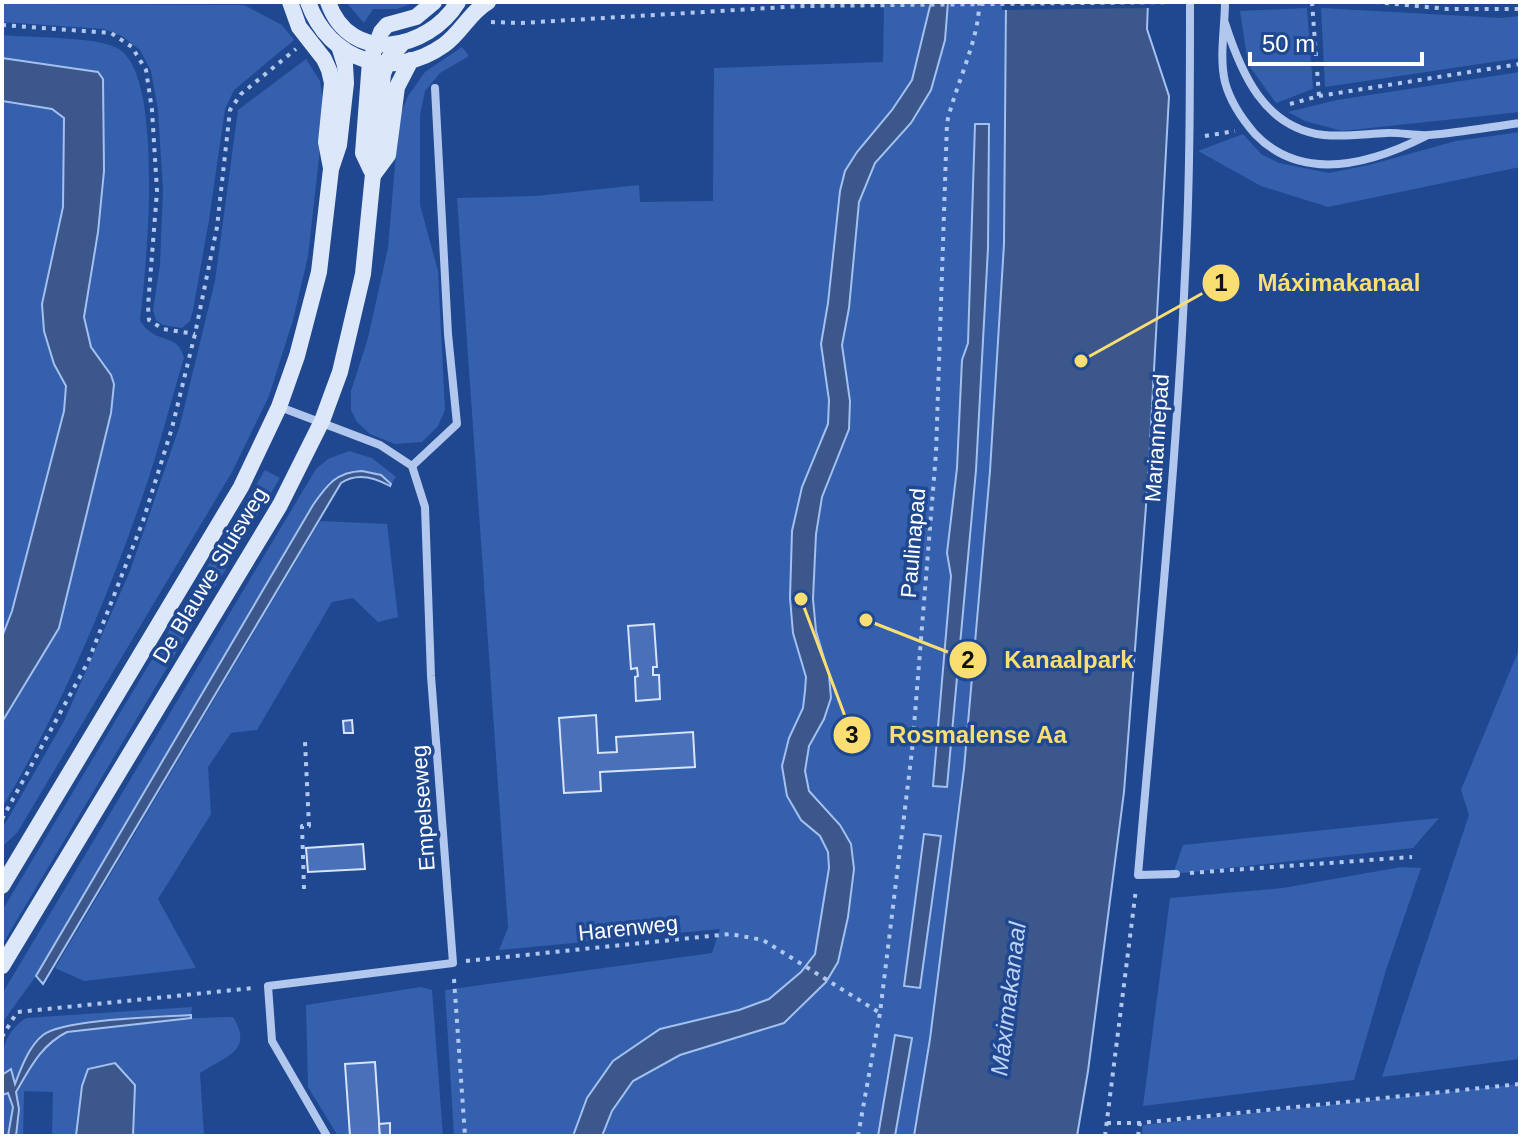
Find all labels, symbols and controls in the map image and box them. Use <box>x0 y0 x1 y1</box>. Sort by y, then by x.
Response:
scale bar <box>1250 16 1422 66</box>
text: 50 m <box>1262 30 1315 57</box>
callout: Máximakanaal <box>1201 259 1436 307</box>
text: 1 <box>1214 269 1228 296</box>
text: Máximakanaal <box>1258 269 1420 296</box>
street label: Mariannepad <box>1140 373 1174 503</box>
street label: De Blauwe Sluisweg <box>148 483 272 667</box>
street label: Paulinapad <box>896 487 930 599</box>
callout: Kanaalpark <box>948 636 1149 684</box>
text: 2 <box>961 646 975 673</box>
text: Kanaalpark <box>1004 646 1134 673</box>
callout: Rosmalense Aa <box>832 711 1083 759</box>
text: 3 <box>845 721 859 748</box>
text: Rosmalense Aa <box>889 721 1068 748</box>
street label: Empelseweg <box>406 744 440 872</box>
street label: Harenweg <box>577 910 679 946</box>
water label: Máximakanaal <box>985 920 1031 1077</box>

